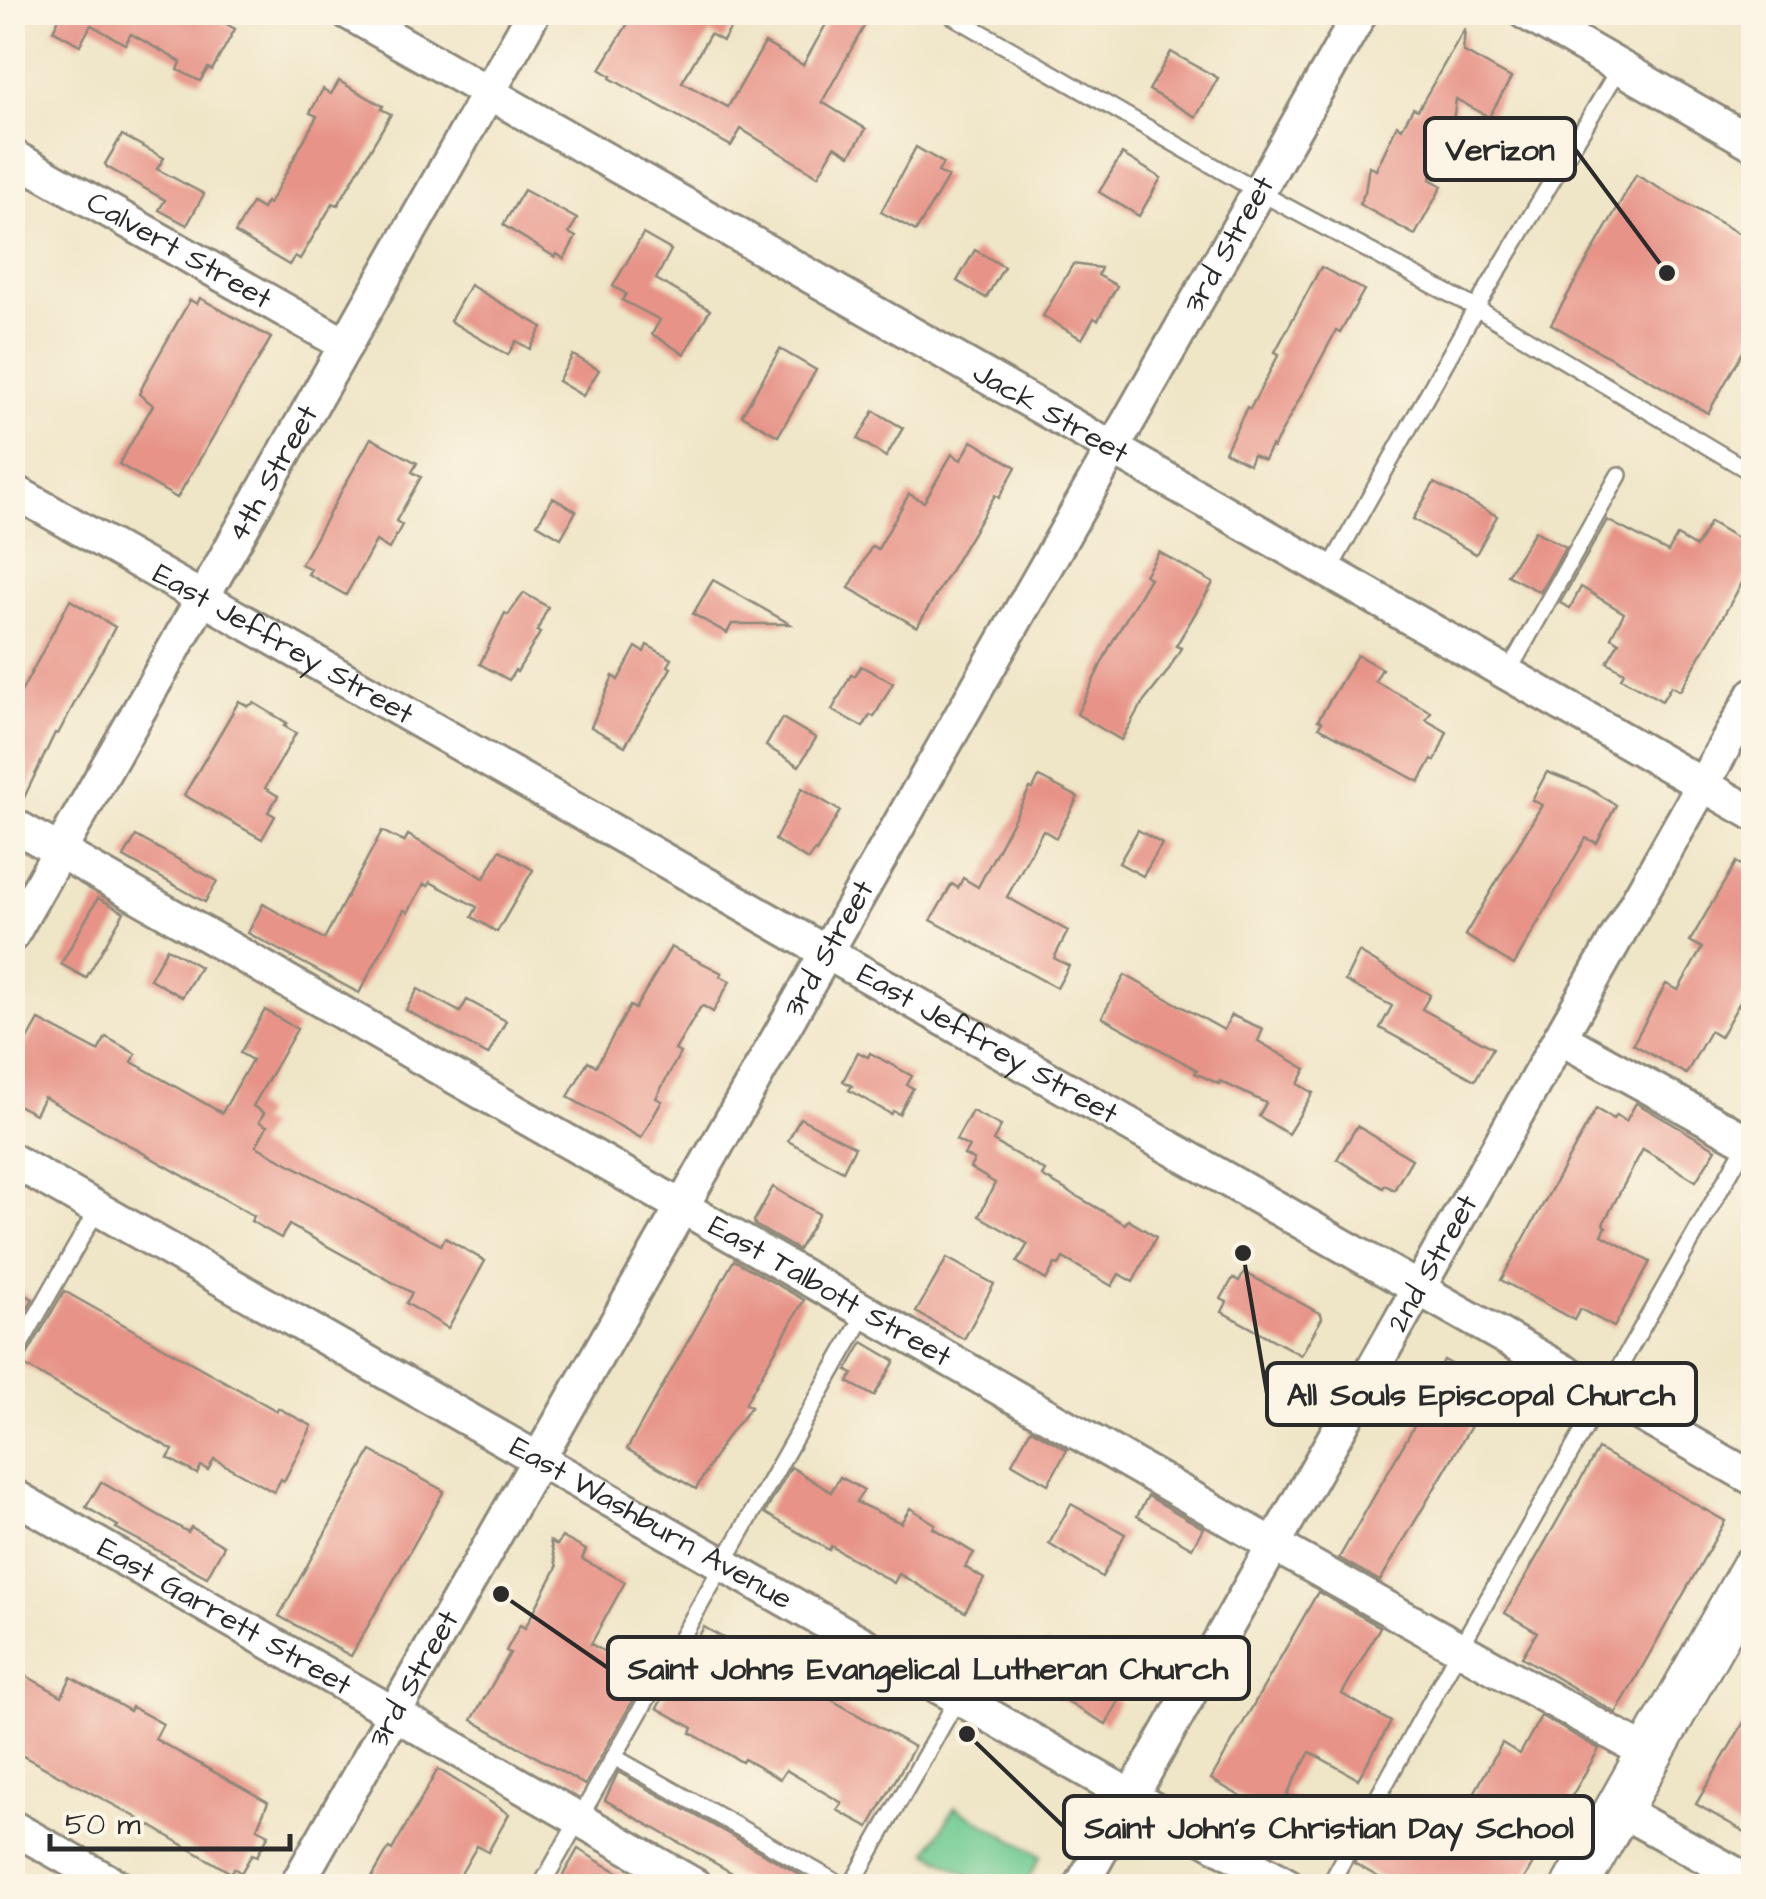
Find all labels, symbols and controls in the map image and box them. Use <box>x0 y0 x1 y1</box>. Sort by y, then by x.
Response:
callout: Verizon <box>1425 118 1575 180</box>
text: Verizon <box>1444 128 1555 173</box>
street label: 3rd Street <box>1173 168 1285 321</box>
street label: Calvert Street <box>79 181 279 320</box>
street label: Jack Street <box>965 352 1136 474</box>
street label: 4th Street <box>217 397 329 550</box>
street label: East Jeffrey Street <box>145 553 421 735</box>
street label: 3rd Street <box>773 872 884 1025</box>
street label: East Jeffrey Street <box>850 953 1126 1135</box>
street label: 2nd Street <box>1377 1187 1488 1340</box>
street label: East Talbott Street <box>701 1205 959 1377</box>
callout: All Souls Episcopal Church <box>1267 1363 1696 1425</box>
text: All Souls Episcopal Church <box>1287 1373 1676 1418</box>
street label: East Washburn Avenue <box>502 1426 800 1620</box>
street label: East Garrett Street <box>90 1527 360 1706</box>
street label: 3rd Street <box>358 1603 469 1755</box>
callout: Saint Johns Evangelical Lutheran Church <box>608 1637 1249 1699</box>
text: Saint Johns Evangelical Lutheran Church <box>627 1647 1230 1693</box>
scale bar <box>50 1789 290 1851</box>
callout: Saint John's Christian Day School <box>1064 1796 1593 1858</box>
text: 50 m <box>65 1804 141 1846</box>
text: Saint John's Christian Day School <box>1083 1806 1574 1852</box>

